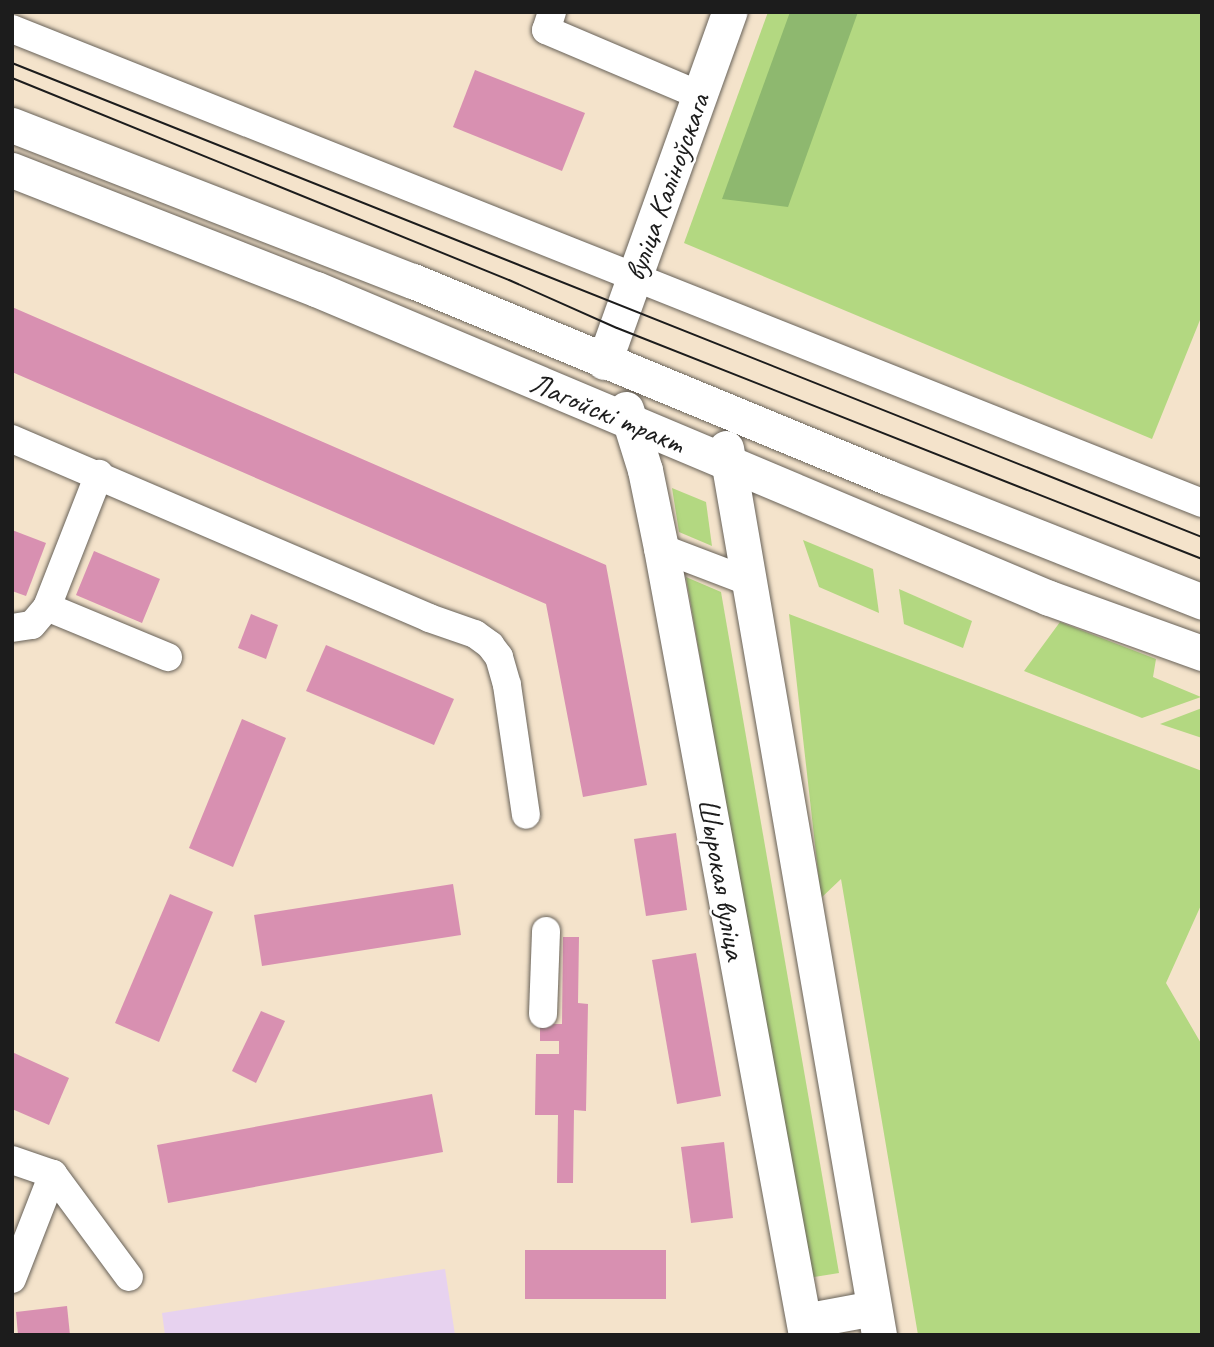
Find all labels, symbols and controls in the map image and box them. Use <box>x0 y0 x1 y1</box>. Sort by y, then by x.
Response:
street label: вуліца Каліноўскага <box>616 88 718 286</box>
street label: Лагойскі тракт <box>525 365 689 461</box>
street label: Шырокая вуліца <box>690 796 754 962</box>

